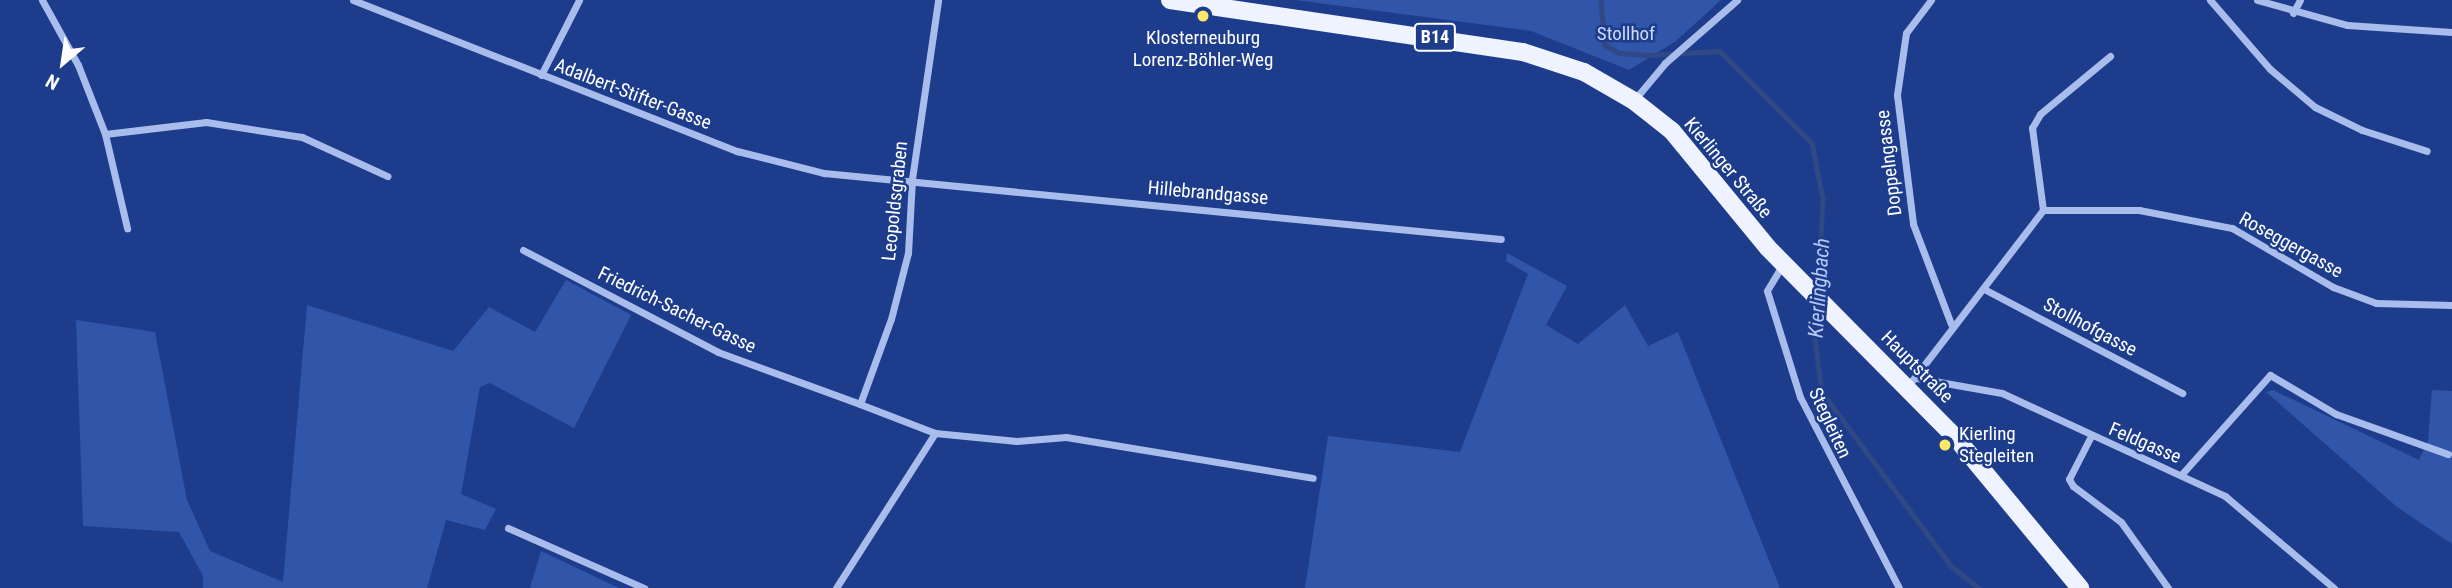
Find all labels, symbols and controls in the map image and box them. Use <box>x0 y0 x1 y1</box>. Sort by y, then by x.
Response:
marker: Klosterneuburg Lorenz-Böhler-Weg <box>1195 8 1211 24</box>
road number: B14 <box>1412 22 1458 52</box>
park label: Stollhof <box>1597 23 1655 45</box>
place label: Klosterneuburg Lorenz-Böhler-Weg <box>1133 27 1273 71</box>
north arrow <box>28 28 98 98</box>
street label: Adalbert-Stifter-Gasse <box>551 54 715 134</box>
text: N <box>42 69 63 95</box>
street label: Doppelngasse <box>1871 109 1907 217</box>
street label: Kierlinger Straße <box>1679 113 1777 223</box>
street label: Leopoldsgraben <box>877 140 913 262</box>
street label: Hillebrandgasse <box>1147 176 1269 210</box>
street label: Roseggergasse <box>2235 207 2347 283</box>
water label: Kierlingbach <box>1803 237 1835 339</box>
street label: Friedrich-Sacher-Gasse <box>594 262 760 358</box>
street label: Stollhofgasse <box>2039 293 2141 361</box>
street label: Hauptstraße <box>1876 326 1958 408</box>
street label: Stegleiten <box>1804 384 1856 462</box>
street label: Feldgasse <box>2105 418 2185 468</box>
place label: Kierling Stegleiten <box>1959 423 2034 467</box>
marker: Kierling Stegleiten <box>1937 437 1953 453</box>

